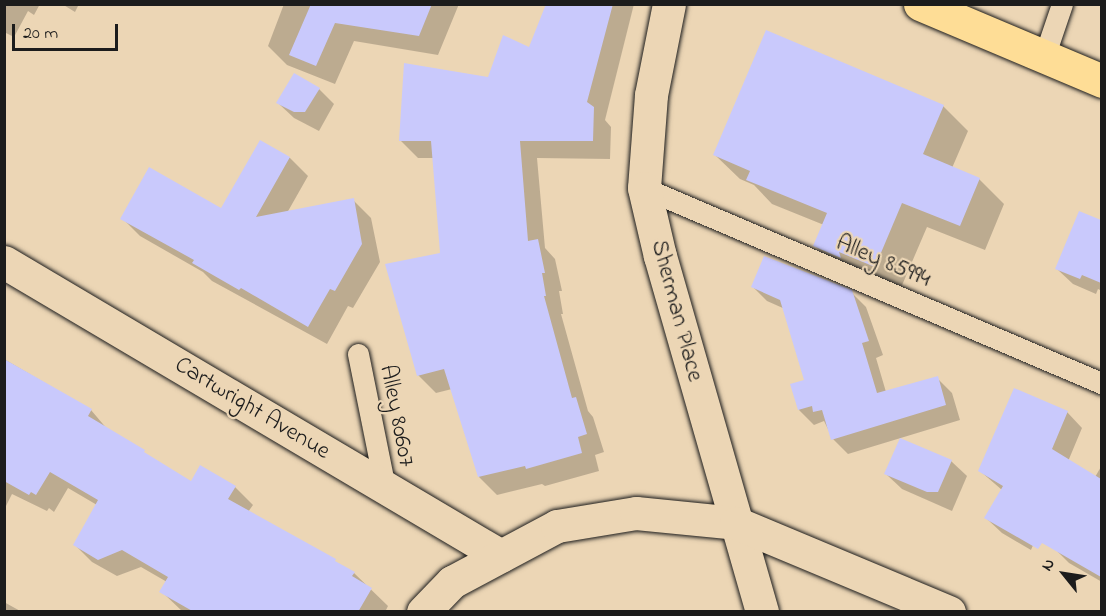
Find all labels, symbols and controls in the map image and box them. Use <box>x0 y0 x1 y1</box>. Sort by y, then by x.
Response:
scale bar <box>15 12 122 50</box>
text: 20 m <box>23 21 58 47</box>
street label: Alley 85994 <box>831 229 935 295</box>
street label: Sherman Place <box>643 237 709 385</box>
street label: Cartwright Avenue <box>169 351 335 467</box>
street label: Alley 80607 <box>372 363 420 469</box>
north arrow <box>1034 544 1094 604</box>
text: N <box>1035 554 1062 576</box>

